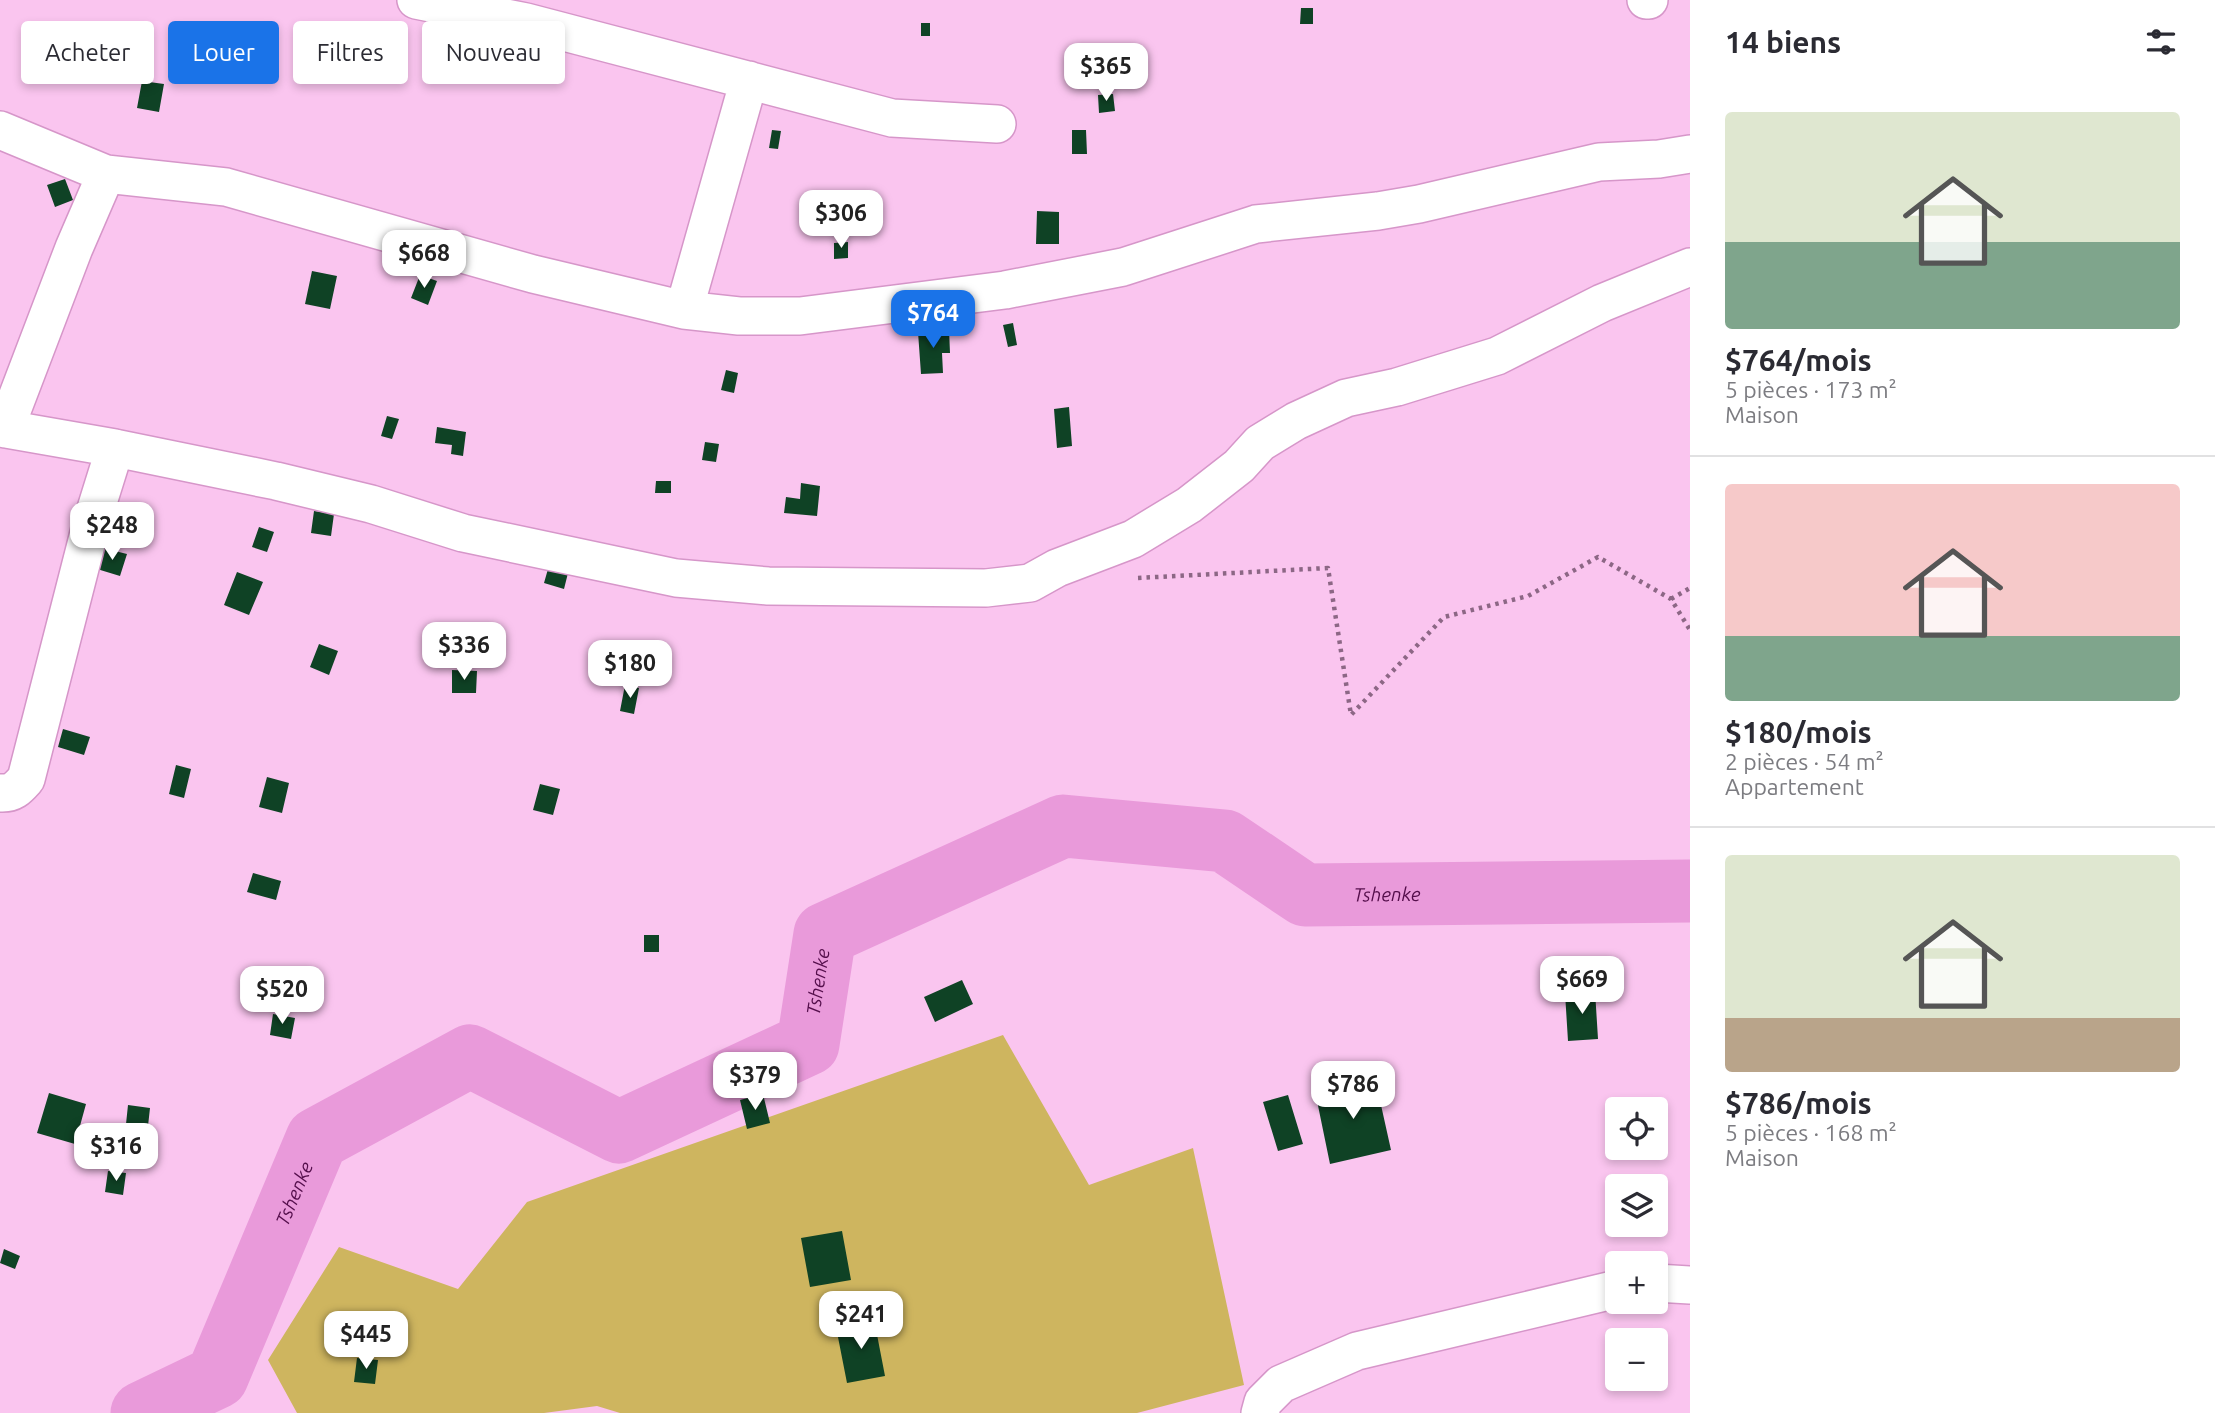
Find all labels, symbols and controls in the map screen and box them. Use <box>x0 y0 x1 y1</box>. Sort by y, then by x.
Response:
chip: Acheter <box>21 21 154 84</box>
chip: Louer <box>168 21 279 84</box>
chip: Filtres <box>293 21 408 84</box>
chip: Nouveau <box>422 21 565 84</box>
icon: filters <box>2142 23 2180 61</box>
text: 14 biens <box>1725 25 1841 59</box>
pin: $365 <box>1065 43 1147 103</box>
text: $365 <box>1080 53 1132 78</box>
icon: home <box>1890 158 2016 284</box>
pin: $306 <box>800 190 882 250</box>
text: $306 <box>815 200 867 225</box>
pin: $668 <box>383 230 465 290</box>
text: $668 <box>398 240 450 265</box>
pin: $764 <box>892 290 974 350</box>
text: $764 <box>907 300 959 325</box>
text: $764/mois <box>1725 343 1872 377</box>
text: 5 pièces · 173 m² <box>1725 377 1897 402</box>
text: Maison <box>1725 402 1799 427</box>
pin: $248 <box>71 503 153 562</box>
text: $248 <box>86 512 138 537</box>
icon: home <box>1890 530 2016 656</box>
pin: $336 <box>423 622 505 682</box>
text: $336 <box>438 632 490 657</box>
pin: $180 <box>589 640 671 700</box>
text: $180 <box>604 650 656 675</box>
text: $180/mois <box>1725 715 1872 749</box>
text: 2 pièces · 54 m² <box>1725 749 1884 774</box>
text: Appartement <box>1725 774 1864 799</box>
water label: Tshenke <box>1353 883 1421 905</box>
icon: home <box>1890 901 2016 1027</box>
water label: Tshenke <box>802 947 834 1017</box>
pin: $669 <box>1541 956 1623 1016</box>
text: $669 <box>1556 966 1608 991</box>
pin: $520 <box>241 967 323 1026</box>
text: $520 <box>256 976 308 1001</box>
pin: $379 <box>714 1052 796 1112</box>
text: $379 <box>729 1062 781 1087</box>
pin: $786 <box>1312 1062 1394 1121</box>
text: $786 <box>1327 1071 1379 1096</box>
text: $786/mois <box>1725 1086 1872 1120</box>
map controls <box>1605 1097 1668 1391</box>
button: locate <box>1605 1097 1668 1160</box>
text: 5 pièces · 168 m² <box>1725 1120 1897 1145</box>
pin: $316 <box>75 1124 157 1183</box>
text: $316 <box>90 1133 142 1158</box>
text: Maison <box>1725 1145 1799 1170</box>
water label: Tshenke <box>271 1158 317 1229</box>
button: layers <box>1605 1174 1668 1237</box>
button: + <box>1605 1251 1668 1314</box>
pin: $241 <box>820 1292 902 1351</box>
text: $241 <box>835 1301 887 1326</box>
pin: $445 <box>325 1312 407 1371</box>
text: $445 <box>340 1321 392 1346</box>
button: − <box>1605 1328 1668 1391</box>

